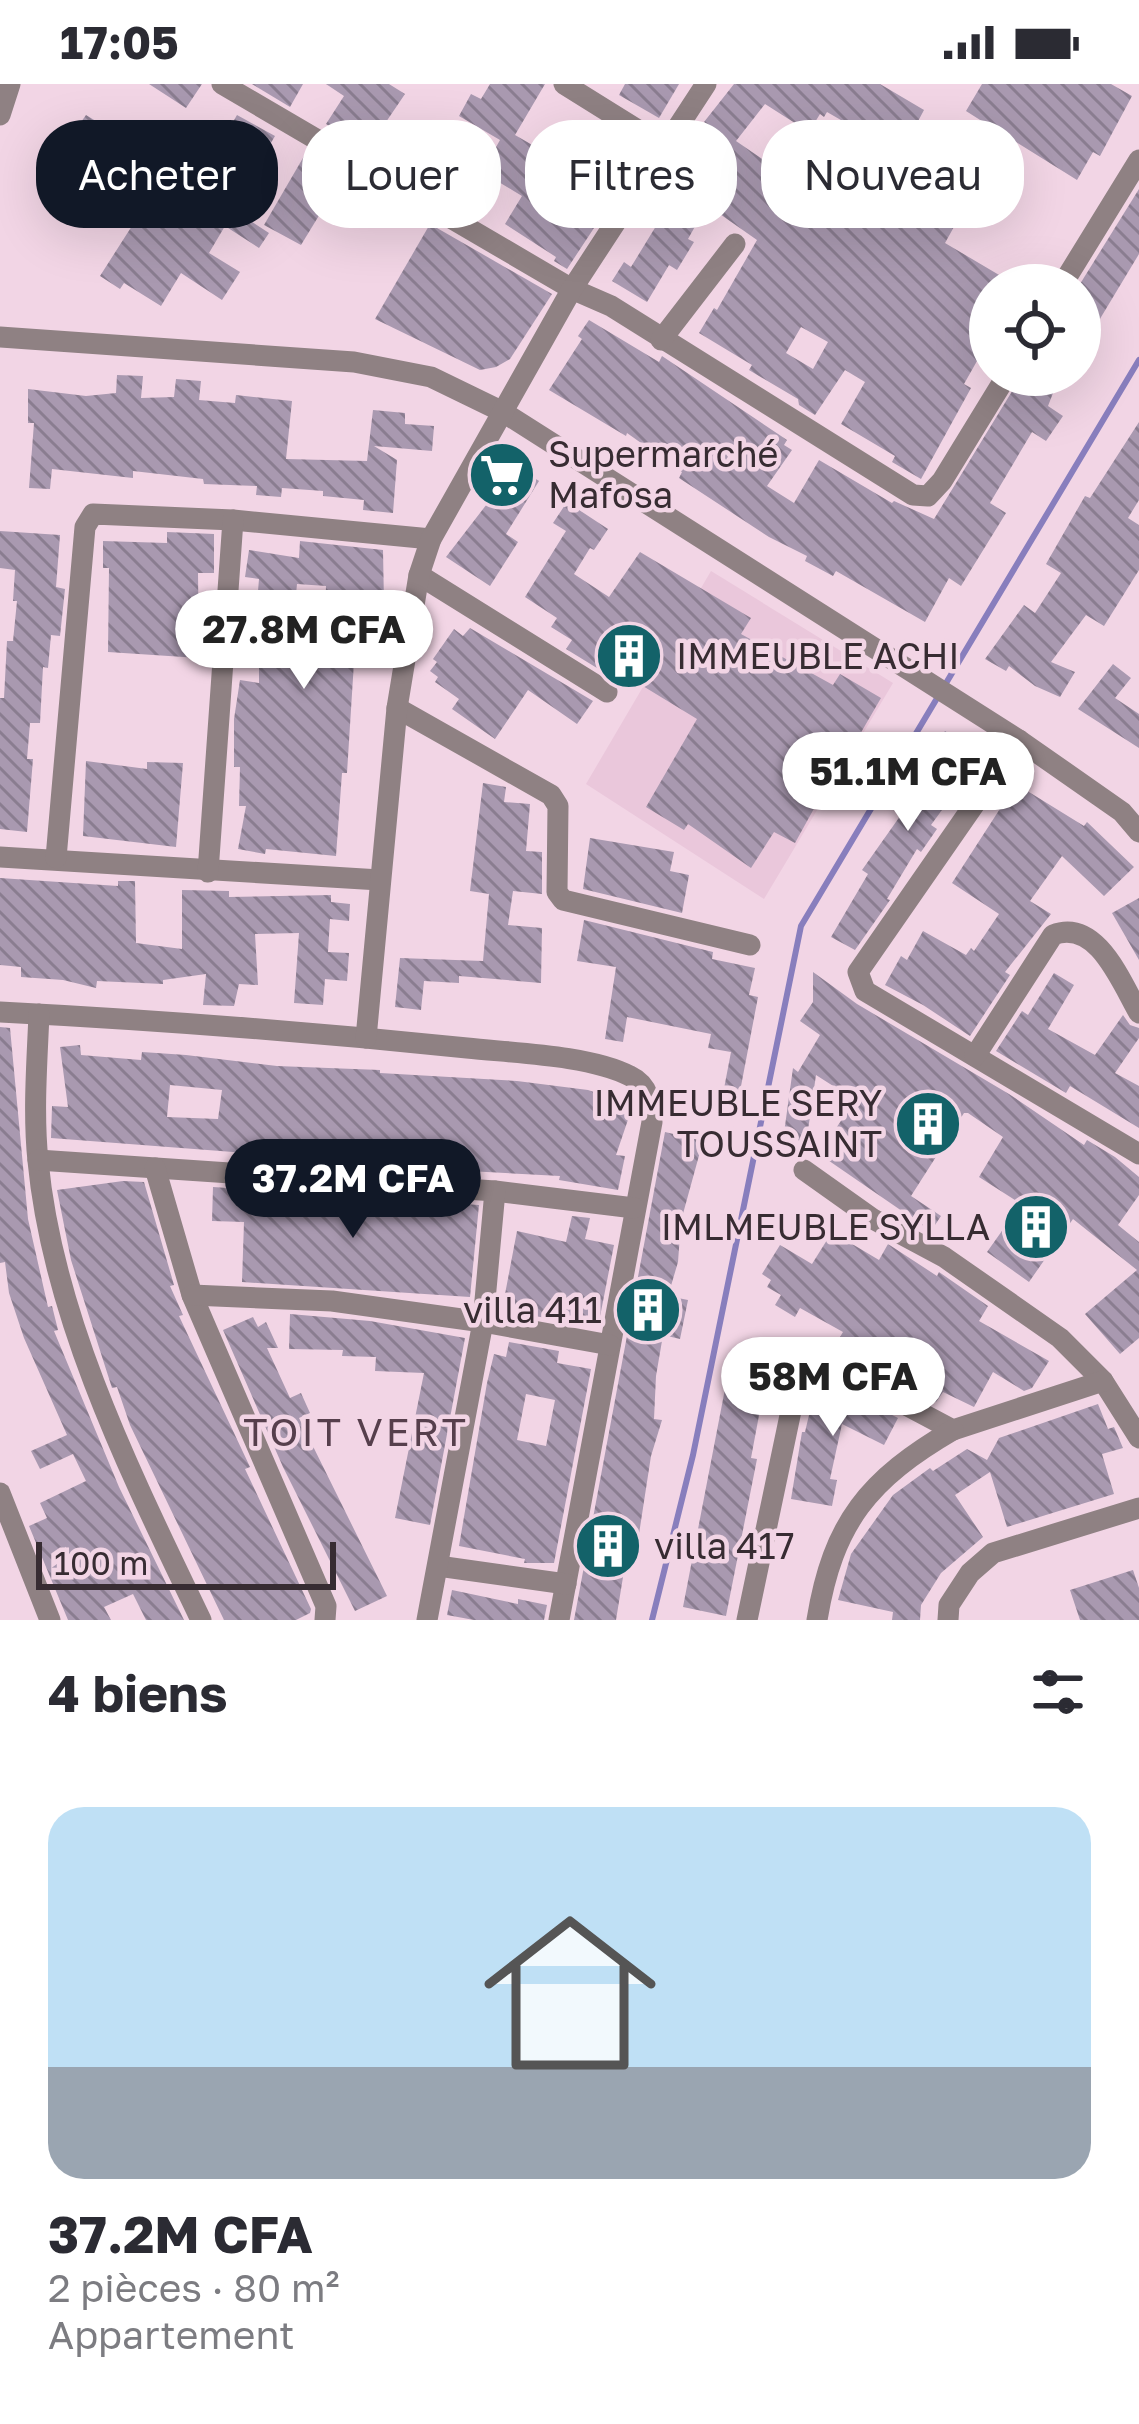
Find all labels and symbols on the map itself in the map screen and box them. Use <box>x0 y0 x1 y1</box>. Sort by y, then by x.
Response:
place label: Supermarché Mafosa <box>548 432 778 516</box>
supermarket icon: Supermarché Mafosa <box>467 440 537 510</box>
pin: 27.8M CFA <box>167 590 441 692</box>
building icon: IMMEUBLE ACHI <box>594 621 664 691</box>
place label: IMMEUBLE ACHI <box>676 634 960 677</box>
pin: 51.1M CFA <box>771 732 1045 834</box>
place label: IMMEUBLE SERY TOUSSAINT <box>593 1081 882 1165</box>
building icon: IMMEUBLE SERY TOUSSAINT <box>893 1089 963 1159</box>
pin: 37.2M CFA <box>216 1139 490 1241</box>
building icon: IMLMEUBLE SYLLA <box>1001 1192 1071 1262</box>
place label: IMLMEUBLE SYLLA <box>661 1205 990 1248</box>
building icon: villa 411 <box>613 1275 683 1345</box>
place label: villa 411 <box>463 1288 602 1331</box>
pin: 58M CFA <box>722 1337 944 1439</box>
district label: TOIT VERT <box>243 1408 469 1455</box>
building icon: villa 417 <box>573 1511 643 1581</box>
place label: villa 417 <box>654 1524 795 1567</box>
scale bar <box>36 1536 336 1589</box>

